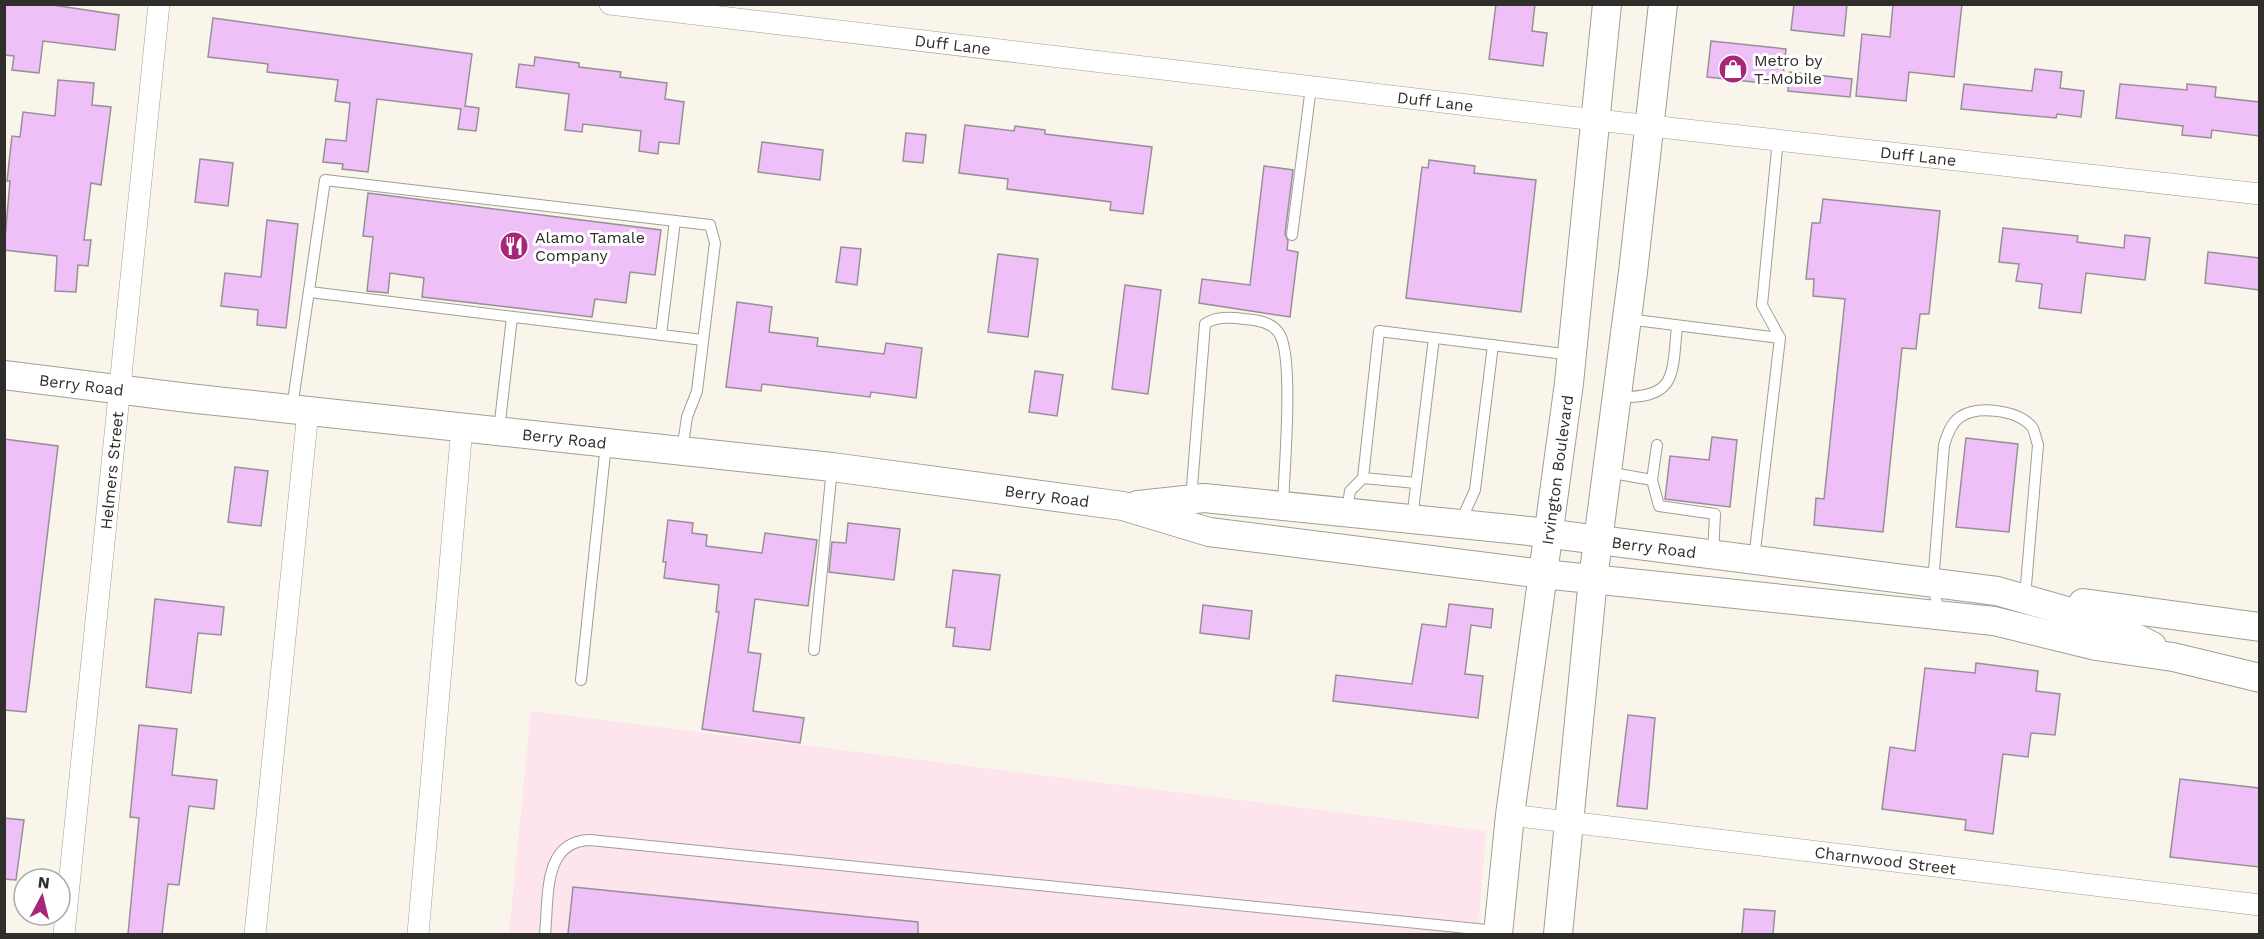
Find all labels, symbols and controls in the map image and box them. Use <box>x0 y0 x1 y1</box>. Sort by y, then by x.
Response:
street label: Duff Lane <box>913 31 992 59</box>
place label: Metro by T-Mobile <box>1754 51 1823 88</box>
shop icon: Metro by T-Mobile <box>1717 53 1749 85</box>
street label: Duff Lane <box>1396 88 1474 116</box>
street label: Duff Lane <box>1879 143 1957 170</box>
place label: Alamo Tamale Company <box>535 228 645 265</box>
restaurant icon: Alamo Tamale Company <box>498 230 530 262</box>
street label: Berry Road <box>38 370 125 400</box>
street label: Irvington Boulevard <box>1538 394 1577 546</box>
street label: Helmers Street <box>96 410 127 530</box>
street label: Berry Road <box>521 425 608 453</box>
street label: Berry Road <box>1003 481 1090 511</box>
street label: Berry Road <box>1610 533 1697 562</box>
street label: Charnwood Street <box>1813 843 1957 878</box>
north arrow <box>12 867 72 927</box>
text: N <box>37 872 51 893</box>

